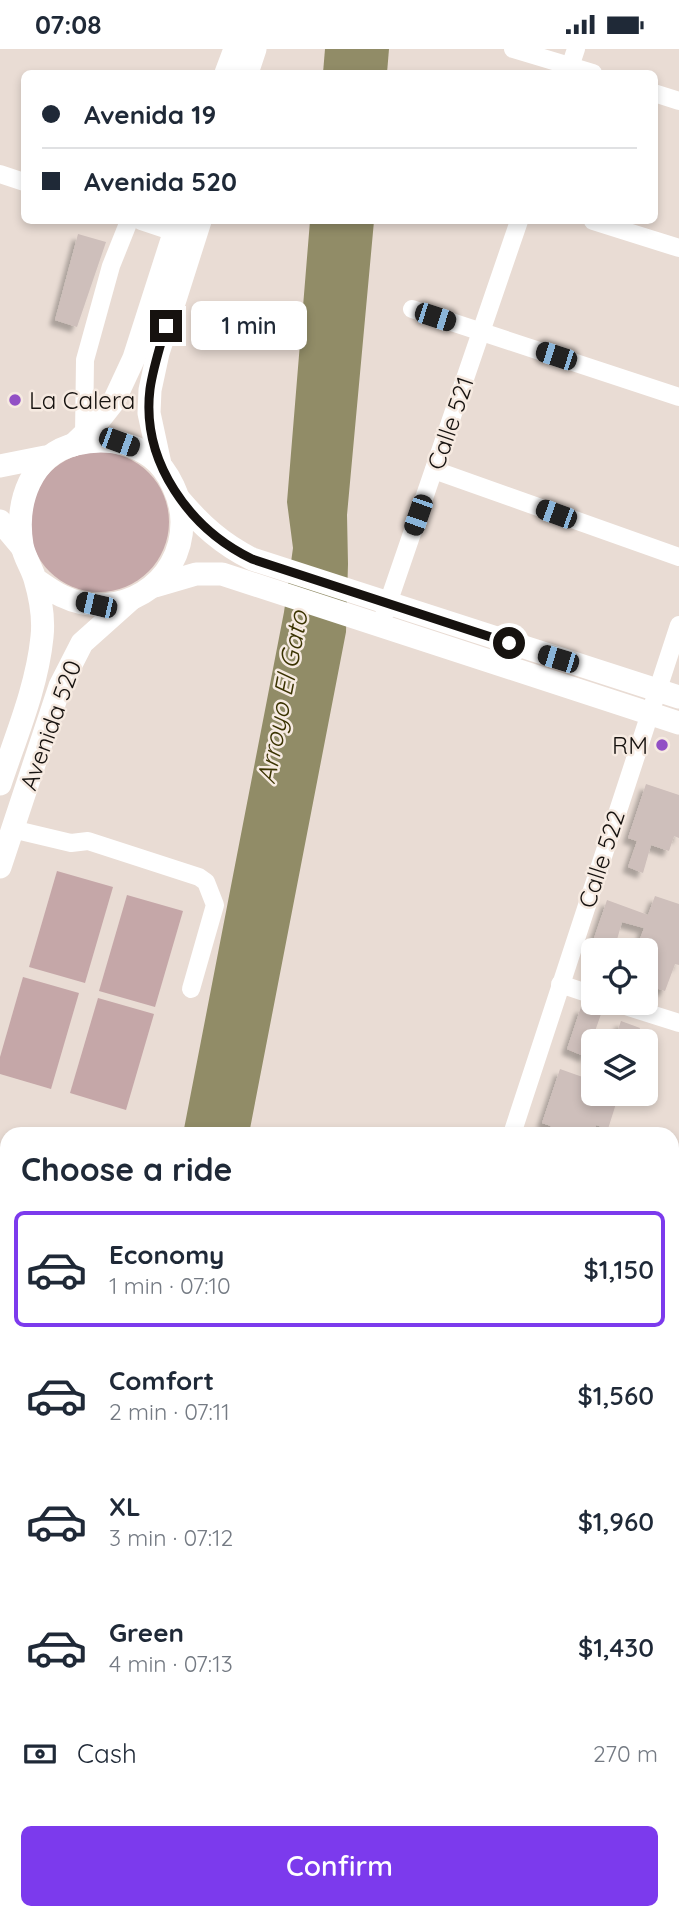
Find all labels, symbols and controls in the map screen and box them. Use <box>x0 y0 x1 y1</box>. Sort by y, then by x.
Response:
text: 07:08 <box>35 8 102 41</box>
text: Avenida 19 <box>84 98 216 131</box>
text: Avenida 520 <box>84 165 237 198</box>
callout: 1 min <box>190 301 306 351</box>
car <box>412 301 459 333</box>
route end <box>150 310 182 342</box>
text: 1 min <box>221 311 277 340</box>
car <box>533 340 580 372</box>
street label: Calle 521 <box>420 373 480 473</box>
place label: La Calera <box>29 385 135 415</box>
marker: La Calera <box>7 392 23 408</box>
car <box>96 425 143 459</box>
car <box>402 492 435 538</box>
car <box>533 497 580 531</box>
car <box>74 590 119 620</box>
water label: Arroyo El Gato <box>249 606 315 786</box>
route start <box>493 627 525 659</box>
car <box>535 643 582 675</box>
street label: Avenida 520 <box>13 656 87 794</box>
place label: RM <box>612 730 648 760</box>
marker: RM <box>654 737 670 753</box>
street label: Calle 522 <box>571 806 631 912</box>
map controls <box>581 938 658 1106</box>
button: locate <box>581 938 658 1015</box>
button: layers <box>581 1029 658 1106</box>
text: Choose a ride <box>21 1149 233 1189</box>
icon: car <box>25 1238 88 1301</box>
text: Economy <box>109 1238 224 1271</box>
text: $1,150 <box>584 1253 654 1286</box>
text: 1 min · 07:10 <box>109 1271 231 1300</box>
icon: car <box>25 1364 88 1427</box>
text: Comfort <box>109 1364 214 1397</box>
text: $1,560 <box>578 1379 654 1412</box>
text: 2 min · 07:11 <box>109 1397 230 1426</box>
icon: car <box>25 1490 88 1553</box>
text: XL <box>109 1490 141 1523</box>
text: $1,960 <box>578 1505 654 1538</box>
text: 3 min · 07:12 <box>109 1523 233 1552</box>
icon: car <box>25 1616 88 1679</box>
text: Green <box>109 1616 184 1649</box>
text: $1,430 <box>578 1631 654 1664</box>
text: 4 min · 07:13 <box>109 1649 233 1678</box>
icon: cash <box>21 1735 59 1773</box>
text: Cash <box>77 1737 137 1770</box>
text: 270 m <box>593 1739 658 1768</box>
button: Confirm <box>21 1826 658 1906</box>

